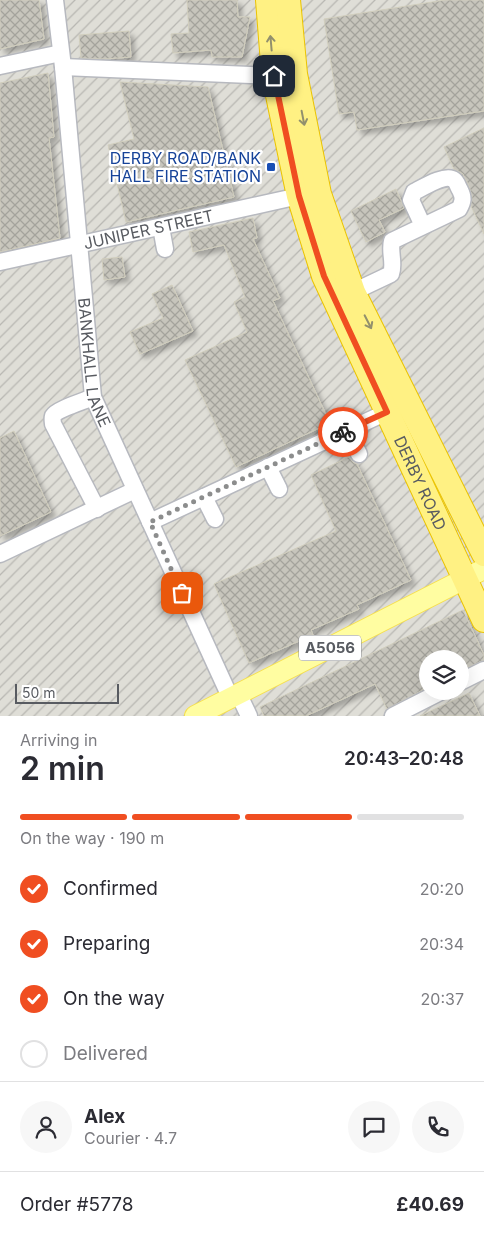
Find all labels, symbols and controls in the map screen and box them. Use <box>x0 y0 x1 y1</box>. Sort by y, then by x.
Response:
one-way arrow <box>266 35 276 51</box>
pin <box>253 55 295 97</box>
icon: home <box>260 62 288 90</box>
one-way arrow <box>299 109 309 125</box>
place label: DERBY ROAD/BANK HALL FIRE STATION <box>109 148 261 186</box>
marker: DERBY ROAD/BANK HALL FIRE STATION <box>265 161 277 173</box>
street label: JUNIPER STREET <box>82 205 215 253</box>
street label: BANKHALL LANE <box>74 297 115 430</box>
one-way arrow <box>364 314 373 329</box>
courier <box>318 407 368 457</box>
icon: bike <box>329 418 357 446</box>
street label: DERBY ROAD <box>390 433 451 533</box>
pin <box>161 572 203 614</box>
icon: bag <box>168 579 196 607</box>
road number: A5056 <box>299 636 361 660</box>
map controls <box>419 650 469 700</box>
button: layers <box>419 650 469 700</box>
scale bar <box>15 681 119 704</box>
text: 50 m <box>22 684 56 701</box>
text: Arriving in <box>20 730 97 750</box>
text: 20:43–20:48 <box>344 747 464 770</box>
text: 2 min <box>20 749 105 788</box>
text: On the way · 190 m <box>20 828 164 848</box>
icon: check <box>20 875 48 903</box>
text: Confirmed <box>63 877 158 900</box>
text: 20:20 <box>420 879 464 899</box>
icon: check <box>20 930 48 958</box>
text: Preparing <box>63 932 150 955</box>
text: 20:34 <box>419 934 464 954</box>
icon: check <box>20 985 48 1013</box>
text: On the way <box>63 987 165 1010</box>
text: 20:37 <box>421 989 464 1009</box>
text: Delivered <box>63 1042 148 1065</box>
button: person <box>20 1101 72 1153</box>
button: chat <box>348 1101 400 1153</box>
button: phone <box>412 1101 464 1153</box>
text: Alex <box>84 1105 125 1128</box>
text: Courier · 4.7 <box>84 1128 177 1148</box>
text: Order #5778 <box>20 1193 134 1216</box>
text: £40.69 <box>396 1193 464 1216</box>

